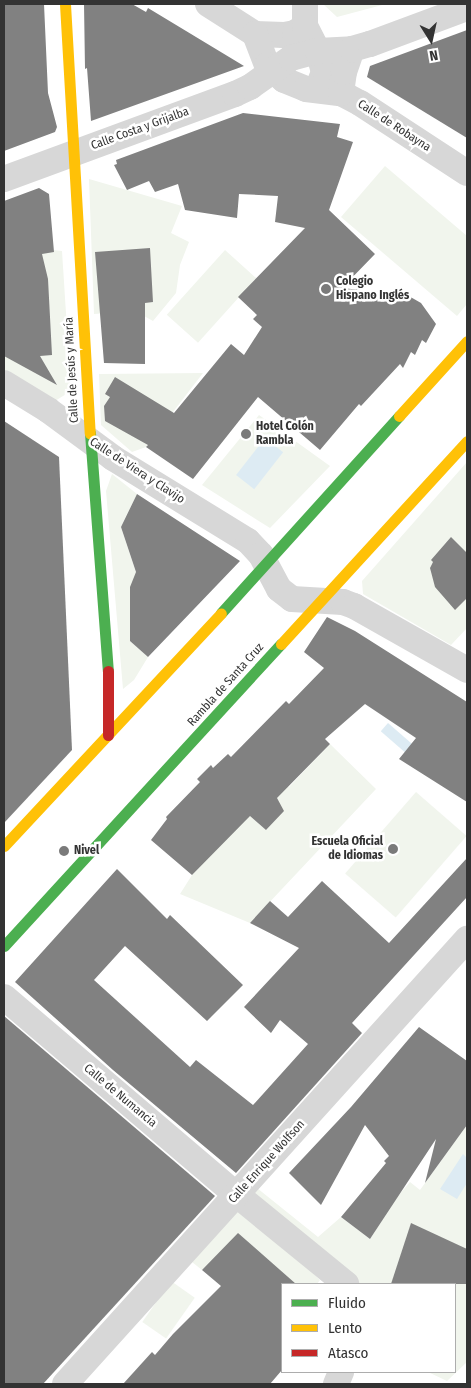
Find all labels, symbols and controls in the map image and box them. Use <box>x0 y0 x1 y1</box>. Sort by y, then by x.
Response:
north arrow <box>406 15 456 65</box>
text: N <box>428 46 439 64</box>
street label: Calle de Robayna <box>355 97 433 155</box>
street label: Calle Costa y Grijalba <box>89 105 191 153</box>
place label: Colegio Hispano Inglés <box>336 275 409 303</box>
marker: Colegio Hispano Inglés <box>320 283 332 295</box>
street label: Calle de Jesús y María <box>62 317 82 423</box>
place label: Hotel Colón Rambla <box>256 420 314 448</box>
marker: Hotel Colón Rambla <box>240 428 252 440</box>
street label: Calle de Viera y Clavijo <box>87 435 187 507</box>
street label: Rambla de Santa Cruz <box>185 641 267 729</box>
place label: Escuela Oficial de Idiomas <box>311 835 383 863</box>
marker: Escuela Oficial de Idiomas <box>387 843 399 855</box>
place label: Nivel <box>74 844 99 858</box>
marker: Nivel <box>58 845 70 857</box>
street label: Calle de Numancia <box>81 1061 159 1131</box>
street label: Calle Enrique Wolfson <box>226 1117 308 1207</box>
legend <box>281 1283 456 1373</box>
text: Fluido <box>328 1294 366 1312</box>
text: Lento <box>328 1319 362 1337</box>
text: Atasco <box>328 1344 368 1362</box>

